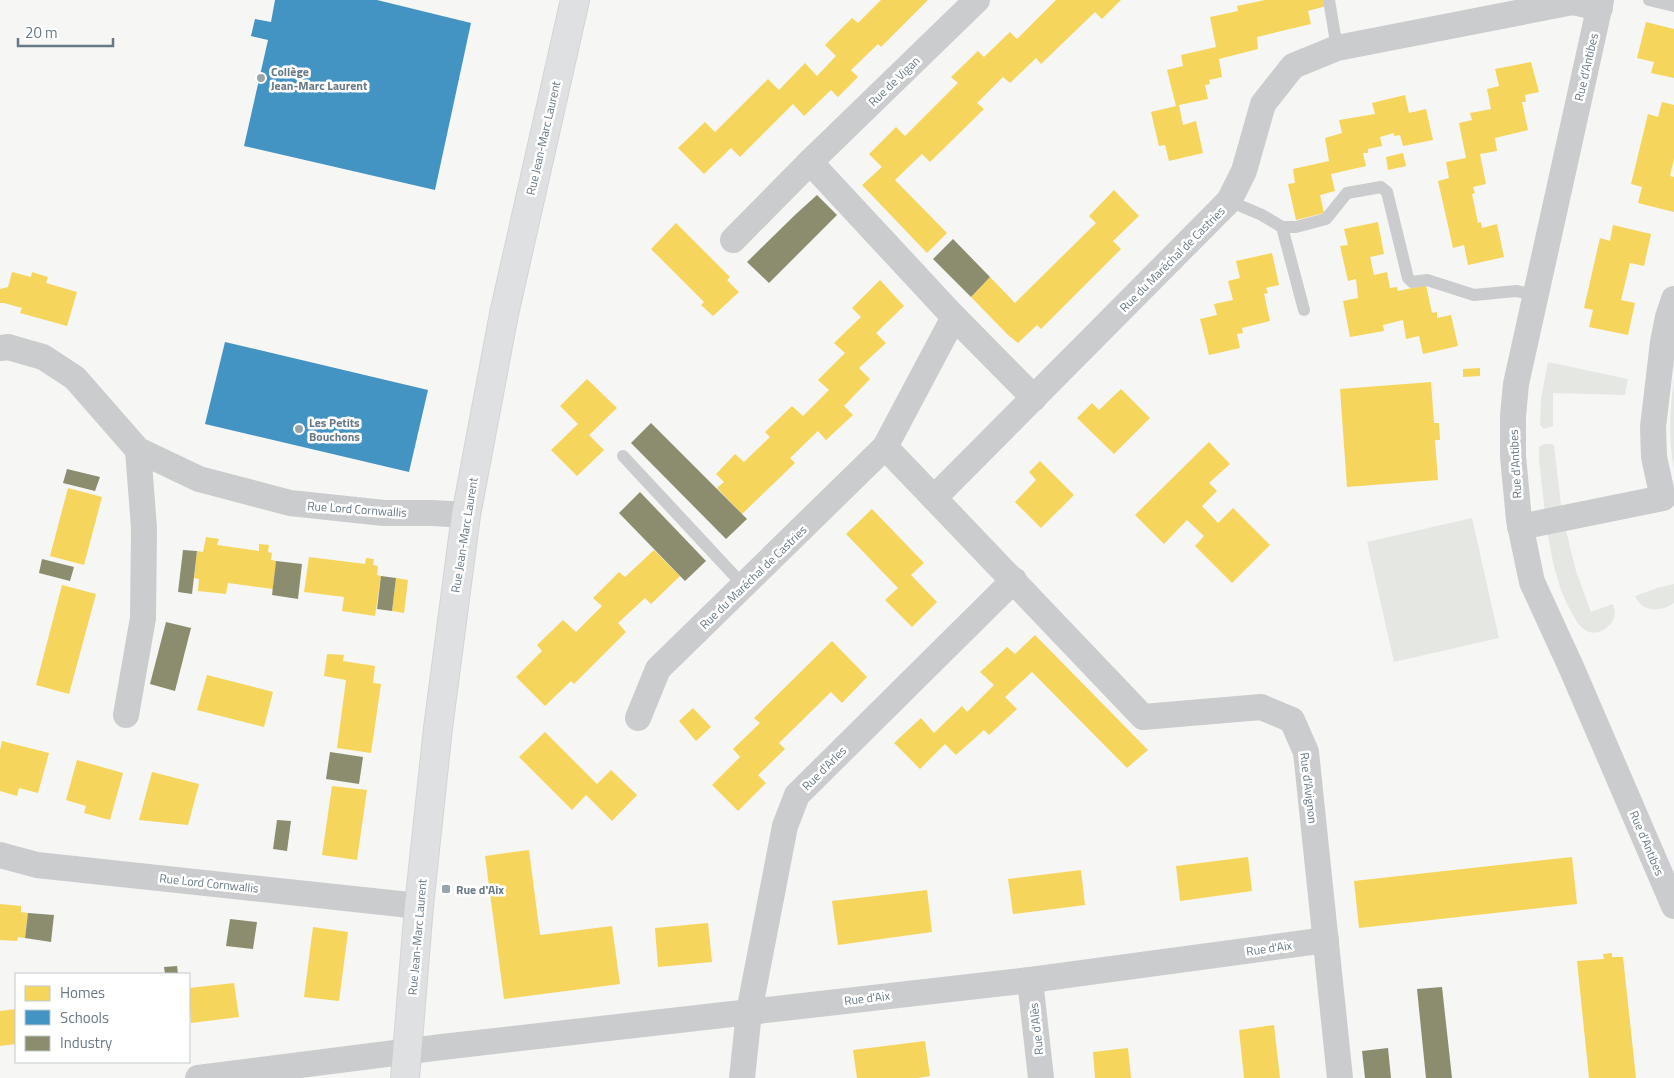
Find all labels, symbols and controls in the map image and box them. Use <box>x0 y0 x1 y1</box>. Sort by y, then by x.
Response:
scale bar <box>18 15 112 47</box>
text: 20 m <box>25 21 58 44</box>
street label: Rue d'Antibes <box>1569 31 1603 103</box>
street label: Rue de Vigan <box>864 51 924 111</box>
place label: Collège Jean-Marc Laurent <box>271 62 368 95</box>
marker: Collège Jean-Marc Laurent <box>255 72 267 84</box>
street label: Rue Jean-Marc Laurent <box>521 78 566 197</box>
street label: Rue du Maréchal de Castries <box>1115 201 1230 316</box>
place label: Les Petits Bouchons <box>309 413 360 446</box>
marker: Les Petits Bouchons <box>293 423 305 435</box>
street label: Rue d'Antibes <box>1504 429 1526 499</box>
street label: Rue Jean-Marc Laurent <box>446 475 483 594</box>
street label: Rue Lord Cornwallis <box>307 496 408 522</box>
street label: Rue du Maréchal de Castries <box>695 520 811 633</box>
street label: Rue d'Arles <box>797 741 851 795</box>
street label: Rue d'Avignon <box>1295 751 1323 825</box>
street label: Rue d'Antibes <box>1625 807 1669 879</box>
street label: Rue Lord Cornwallis <box>158 868 260 898</box>
street label: Rue Jean-Marc Laurent <box>402 877 432 996</box>
place label: Rue d'Aix <box>456 880 504 899</box>
marker: Rue d'Aix <box>440 883 452 895</box>
street label: Rue d'Aix <box>1245 935 1294 961</box>
legend <box>15 973 190 1063</box>
text: Homes <box>60 981 105 1004</box>
street label: Rue d'Aix <box>843 986 892 1010</box>
street label: Rue d'Alès <box>1024 1002 1048 1056</box>
text: Schools <box>60 1006 109 1029</box>
text: Industry <box>60 1031 112 1054</box>

